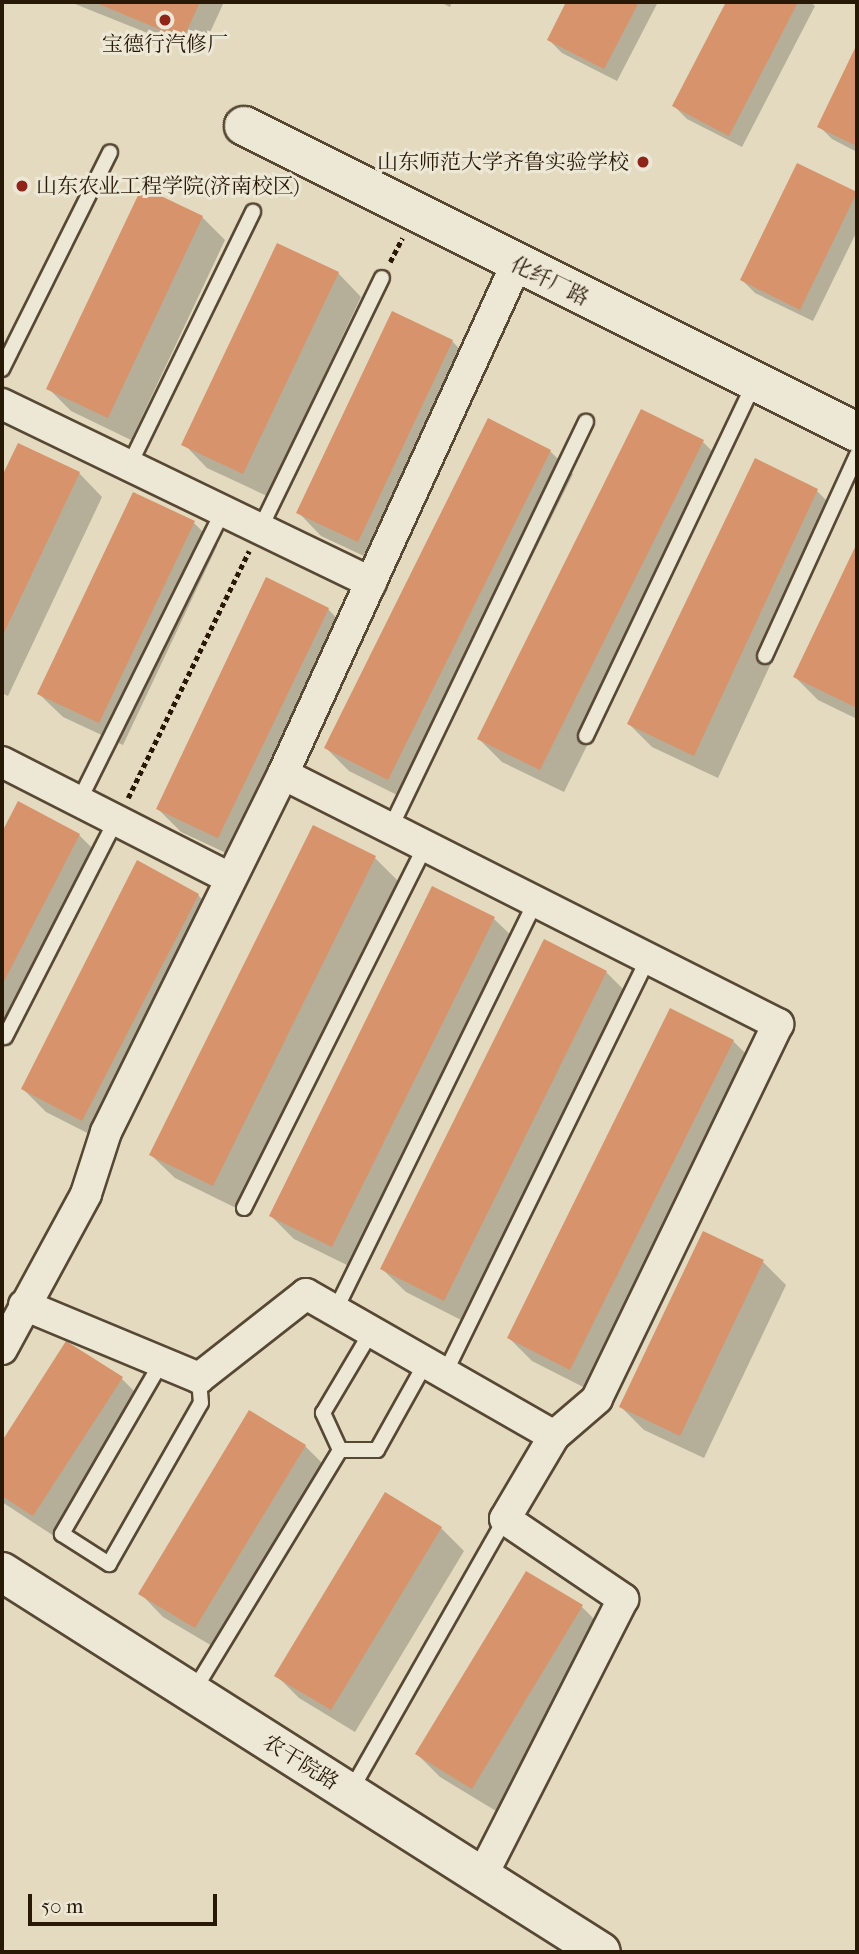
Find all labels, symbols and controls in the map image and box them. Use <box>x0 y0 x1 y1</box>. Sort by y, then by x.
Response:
marker: 宝德行汽修厂 <box>157 12 173 28</box>
place label: 宝德行汽修厂 <box>102 31 228 57</box>
place label: 山东师范大学齐鲁实验学校 <box>377 149 629 175</box>
marker: 山东师范大学齐鲁实验学校 <box>635 154 651 170</box>
place label: 山东农业工程学院(济南校区) <box>36 173 300 199</box>
marker: 山东农业工程学院(济南校区) <box>14 178 30 194</box>
street label: 化纤厂路 <box>507 251 593 311</box>
street label: 农干院路 <box>259 1729 343 1795</box>
scale bar <box>32 1881 220 1925</box>
text: 50 m <box>41 1894 84 1918</box>

